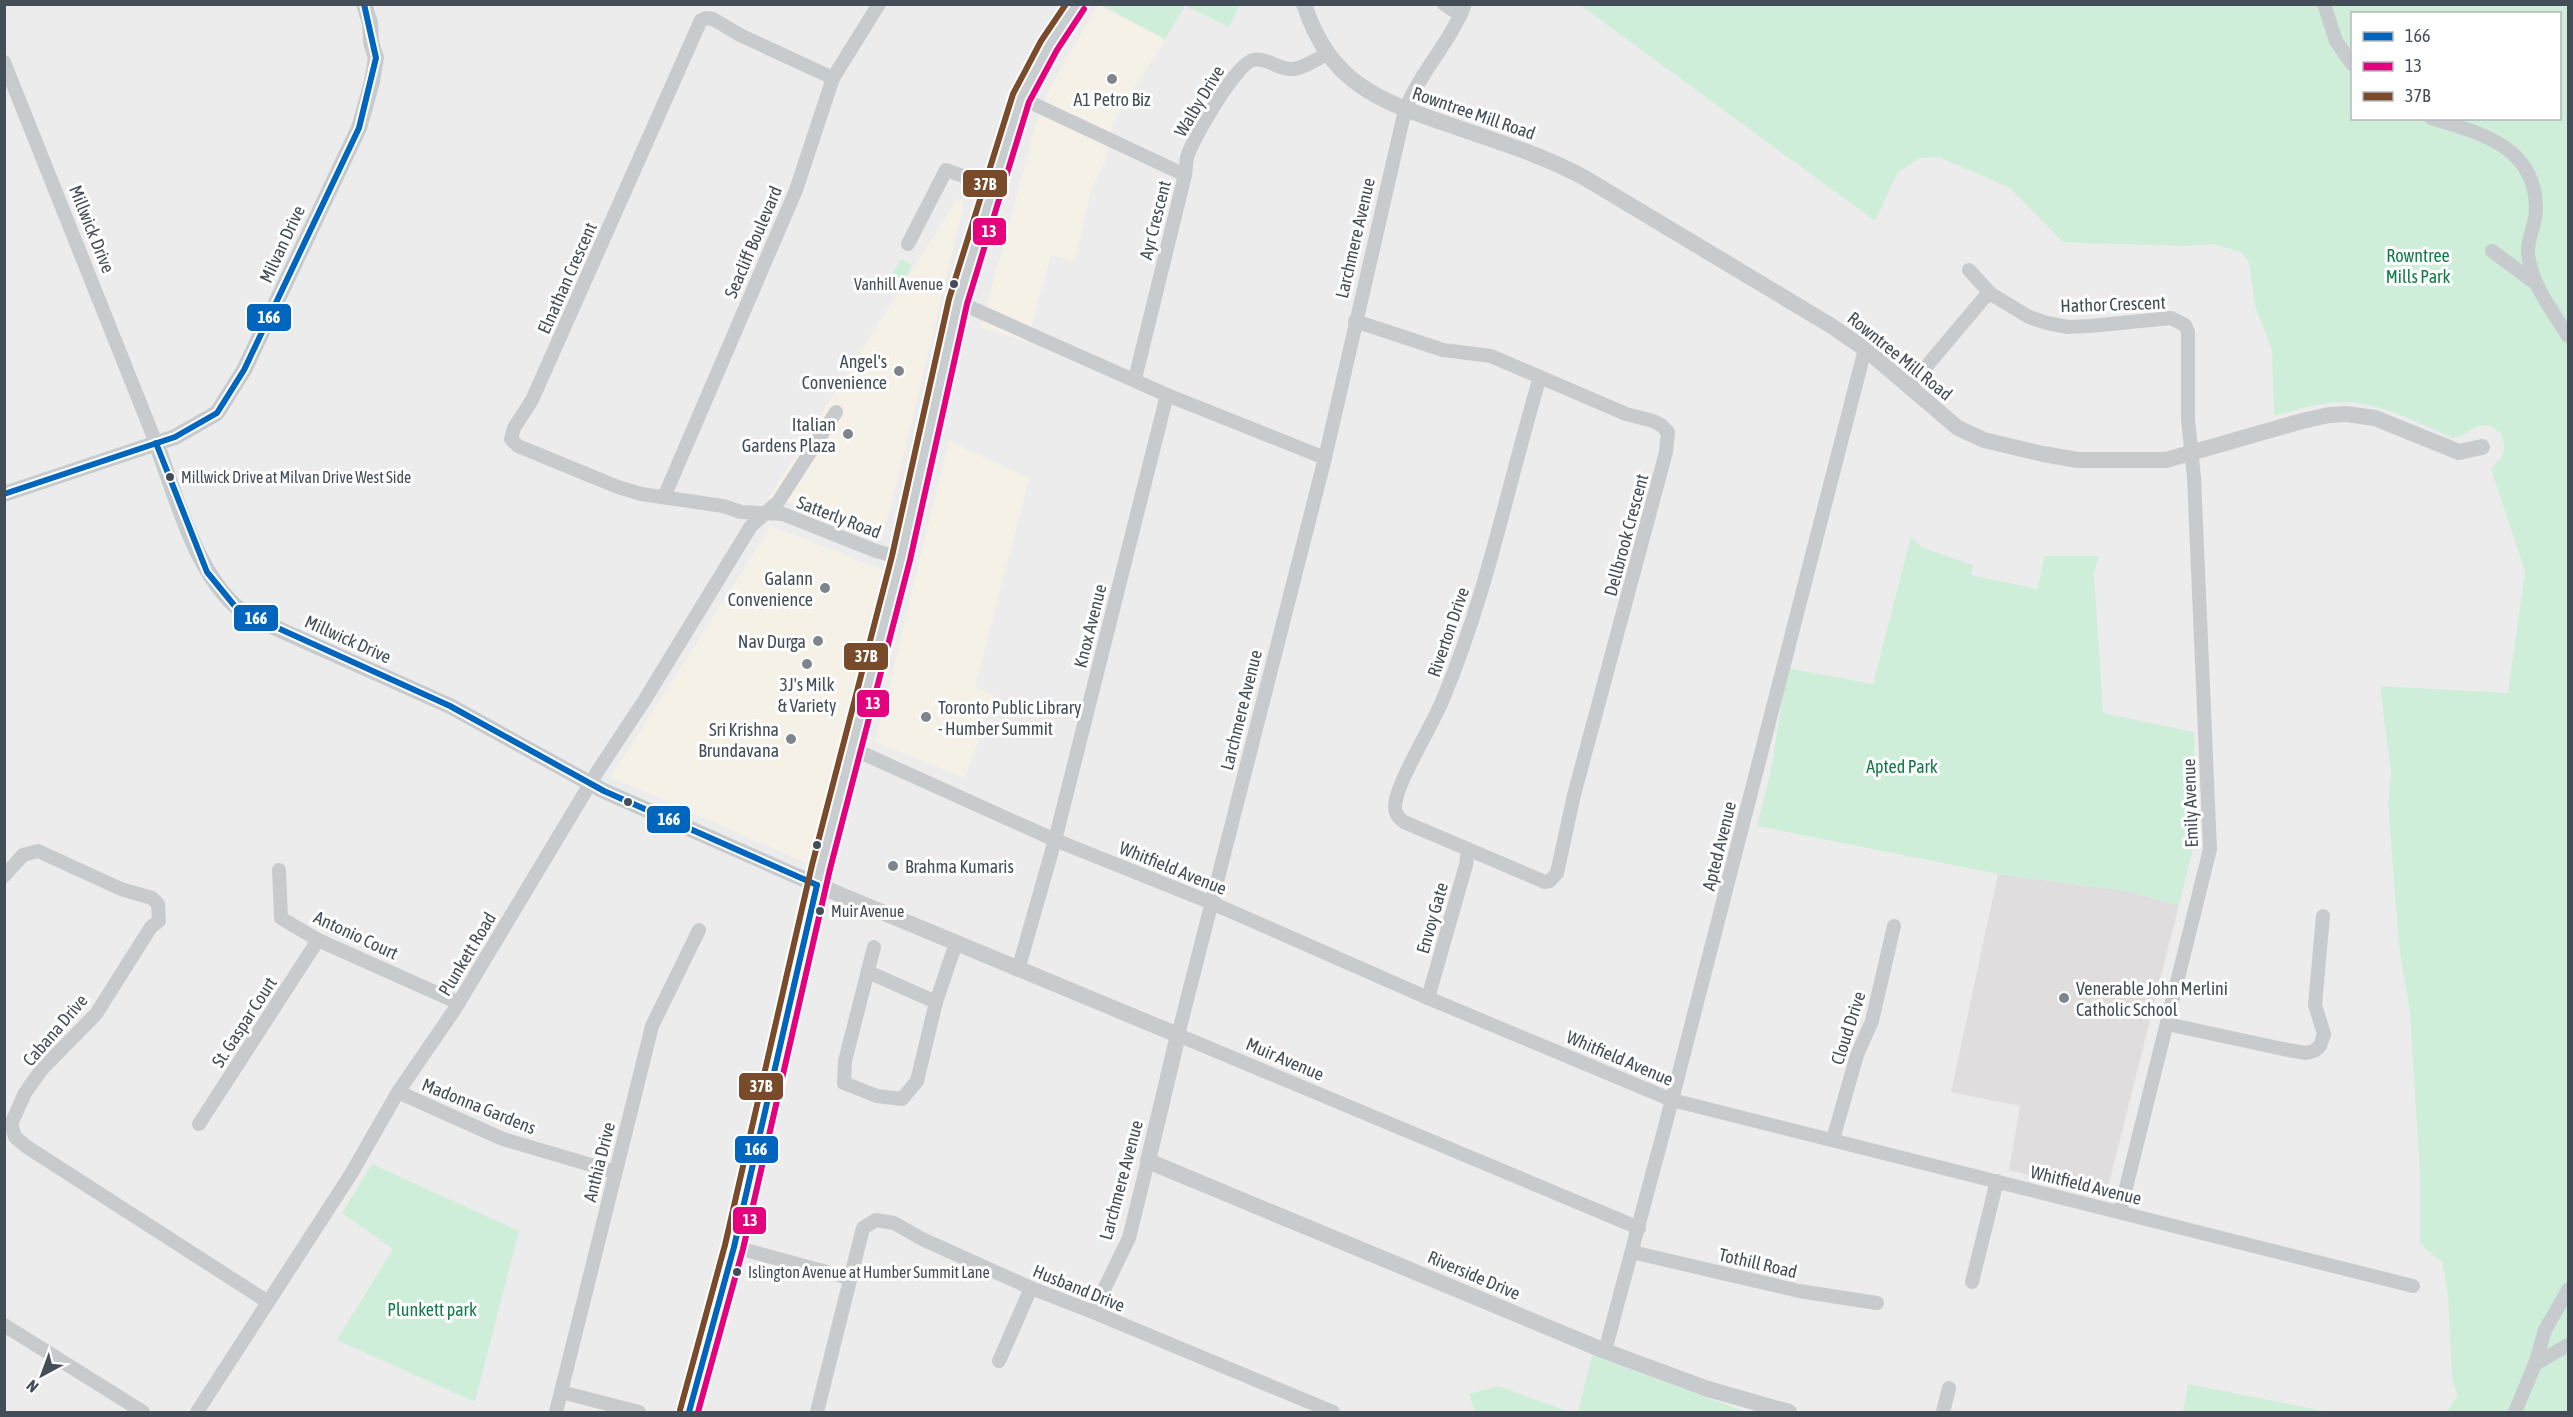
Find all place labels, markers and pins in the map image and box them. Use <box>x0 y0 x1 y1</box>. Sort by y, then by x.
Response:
marker: A1 Petro Biz <box>1105 72 1119 86</box>
place label: A1 Petro Biz <box>1073 89 1151 110</box>
place label: Vanhill Avenue <box>854 275 943 293</box>
marker: Vanhill Avenue <box>948 278 960 290</box>
place label: Angel's Convenience <box>802 351 887 393</box>
marker: Angel's Convenience <box>892 364 906 378</box>
place label: Italian Gardens Plaza <box>742 414 836 456</box>
marker: Italian Gardens Plaza <box>841 427 855 441</box>
place label: Millwick Drive at Milvan Drive West Side <box>181 468 411 486</box>
marker: Millwick Drive at Milvan Drive West Side <box>164 471 176 483</box>
place label: Galann Convenience <box>728 568 813 610</box>
marker: Galann Convenience <box>818 581 832 595</box>
place label: Nav Durga <box>738 631 806 652</box>
marker: Nav Durga <box>811 634 825 648</box>
marker: 3J's Milk & Variety <box>800 657 814 671</box>
place label: 3J's Milk & Variety <box>778 674 836 716</box>
place label: Toronto Public Library - Humber Summit <box>938 697 1081 739</box>
marker: Toronto Public Library - Humber Summit <box>919 710 933 724</box>
place label: Sri Krishna Brundavana <box>698 719 779 761</box>
marker: Sri Krishna Brundavana <box>784 732 798 746</box>
unlabelled marker <box>622 796 634 808</box>
unlabelled marker <box>811 839 823 851</box>
place label: Brahma Kumaris <box>905 856 1014 877</box>
marker: Brahma Kumaris <box>886 859 900 873</box>
place label: Muir Avenue <box>831 902 904 920</box>
marker: Muir Avenue <box>814 905 826 917</box>
place label: Venerable John Merlini Catholic School <box>2076 978 2228 1020</box>
marker: Venerable John Merlini Catholic School <box>2057 991 2071 1005</box>
place label: Islington Avenue at Humber Summit Lane <box>748 1263 990 1282</box>
marker: Islington Avenue at Humber Summit Lane <box>731 1266 743 1278</box>

